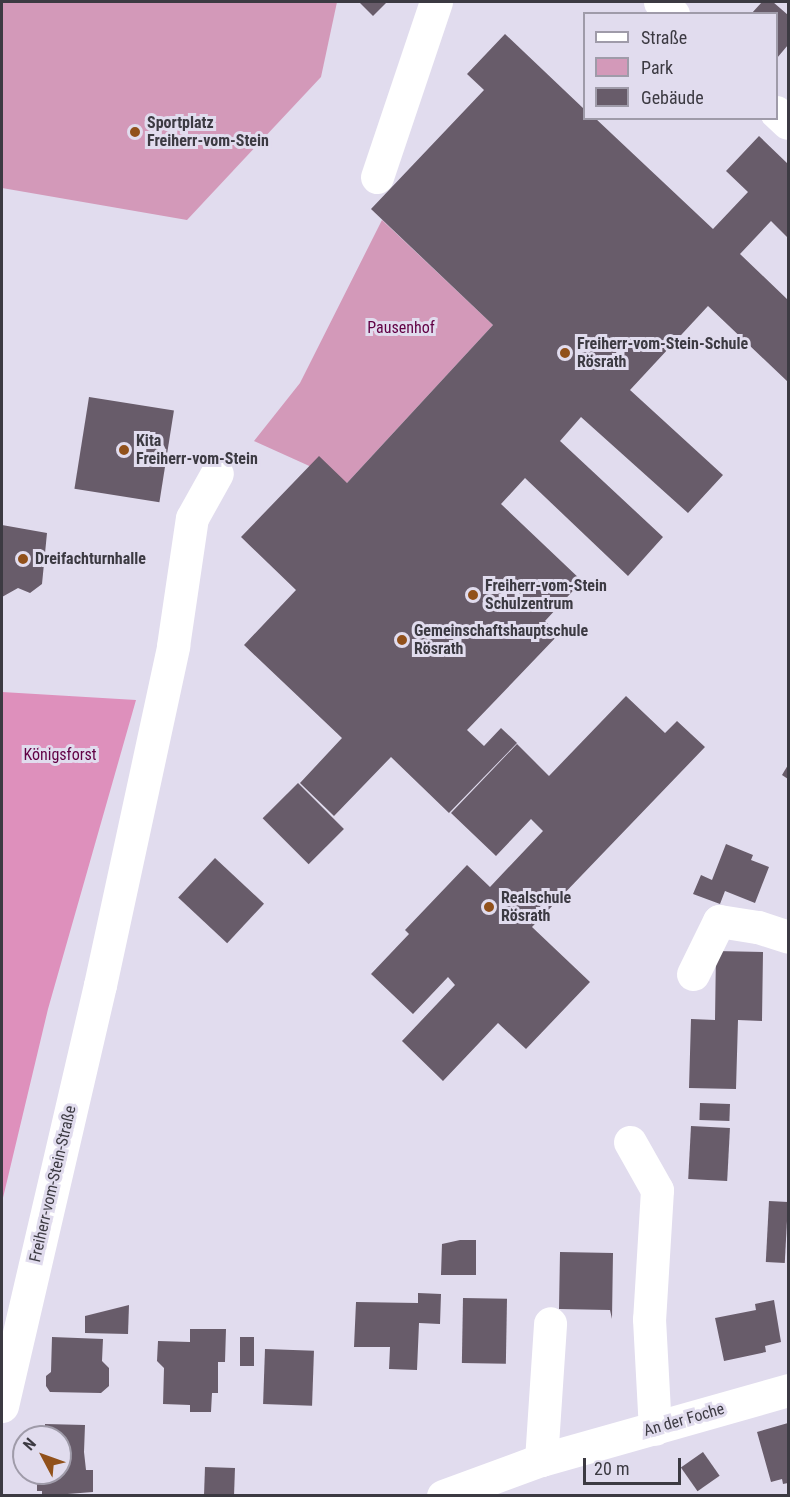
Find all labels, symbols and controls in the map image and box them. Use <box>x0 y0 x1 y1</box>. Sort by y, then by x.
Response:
legend <box>583 12 778 120</box>
text: Straße <box>641 27 687 48</box>
text: Park <box>641 57 673 78</box>
text: Gebäude <box>641 87 704 108</box>
place label: Sportplatz Freiherr-vom-Stein <box>147 113 269 151</box>
marker: Sportplatz Freiherr-vom-Stein <box>128 125 142 139</box>
park label: Pausenhof <box>367 318 435 338</box>
place label: Freiherr-vom-Stein-Schule Rösrath <box>577 334 748 372</box>
marker: Freiherr-vom-Stein-Schule Rösrath <box>558 346 572 360</box>
place label: Kita Freiherr-vom-Stein <box>136 431 258 469</box>
marker: Kita Freiherr-vom-Stein <box>117 443 131 457</box>
place label: Dreifachturnhalle <box>35 549 146 569</box>
marker: Dreifachturnhalle <box>16 552 30 566</box>
place label: Freiherr-vom-Stein Schulzentrum <box>485 576 607 614</box>
marker: Freiherr-vom-Stein Schulzentrum <box>466 588 480 602</box>
place label: Gemeinschaftshauptschule Rösrath <box>414 621 588 659</box>
marker: Gemeinschaftshauptschule Rösrath <box>395 633 409 647</box>
park label: Königsforst <box>23 745 97 765</box>
place label: Realschule Rösrath <box>501 888 571 926</box>
marker: Realschule Rösrath <box>482 900 496 914</box>
street label: Freiherr-vom-Stein-Straße <box>26 1104 80 1264</box>
street label: An der Foche <box>642 1399 726 1441</box>
north arrow <box>12 1425 72 1485</box>
text: N <box>19 1434 40 1454</box>
scale bar <box>586 1446 684 1484</box>
text: 20 m <box>594 1458 629 1479</box>

